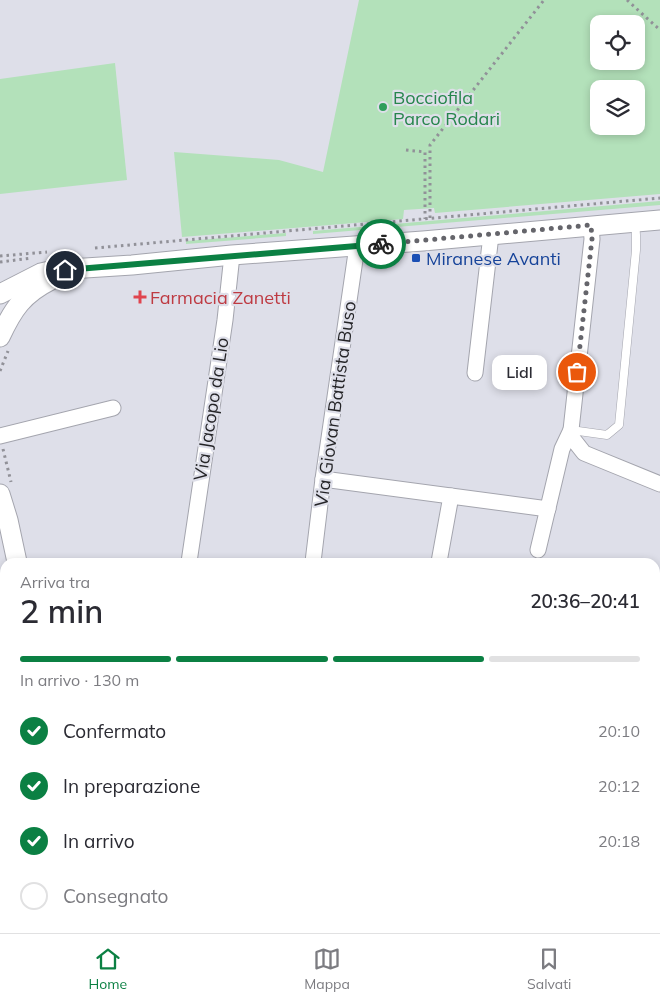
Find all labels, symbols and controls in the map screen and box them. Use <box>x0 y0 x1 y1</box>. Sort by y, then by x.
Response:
map controls <box>590 15 645 135</box>
button: locate <box>590 15 645 70</box>
button: layers <box>590 80 645 135</box>
place label: Bocciofila Parco Rodari <box>393 86 500 130</box>
marker: Bocciofila Parco Rodari <box>377 101 389 113</box>
courier <box>356 219 406 269</box>
icon: bike <box>367 230 395 258</box>
place label: Miranese Avanti <box>426 247 561 270</box>
pin <box>44 249 86 291</box>
marker: Miranese Avanti <box>410 252 422 264</box>
icon: home <box>51 256 79 284</box>
place label: Farmacia Zanetti <box>150 286 291 309</box>
marker: Farmacia Zanetti <box>134 291 146 303</box>
street label: Via Giovan Battista Buso <box>309 300 361 508</box>
street label: Via Jacopo da Lio <box>188 336 234 482</box>
pin <box>556 351 598 393</box>
callout: Lidl <box>492 354 547 390</box>
icon: bag <box>563 358 591 386</box>
text: Lidl <box>506 362 533 382</box>
text: Arriva tra <box>20 572 90 592</box>
text: 20:36–20:41 <box>530 589 640 613</box>
text: 2 min <box>20 591 103 631</box>
text: In arrivo · 130 m <box>20 670 139 690</box>
icon: check <box>20 717 48 745</box>
text: Confermato <box>63 719 166 743</box>
text: 20:10 <box>598 721 640 741</box>
icon: check <box>20 772 48 800</box>
text: In preparazione <box>63 774 200 798</box>
text: 20:12 <box>598 776 640 796</box>
icon: check <box>20 827 48 855</box>
text: In arrivo <box>63 829 135 853</box>
text: 20:18 <box>598 831 640 851</box>
text: Consegnato <box>63 884 168 908</box>
tab: Home <box>89 945 127 993</box>
tab: Mappa <box>304 945 350 993</box>
tab: Salvati <box>527 945 571 993</box>

